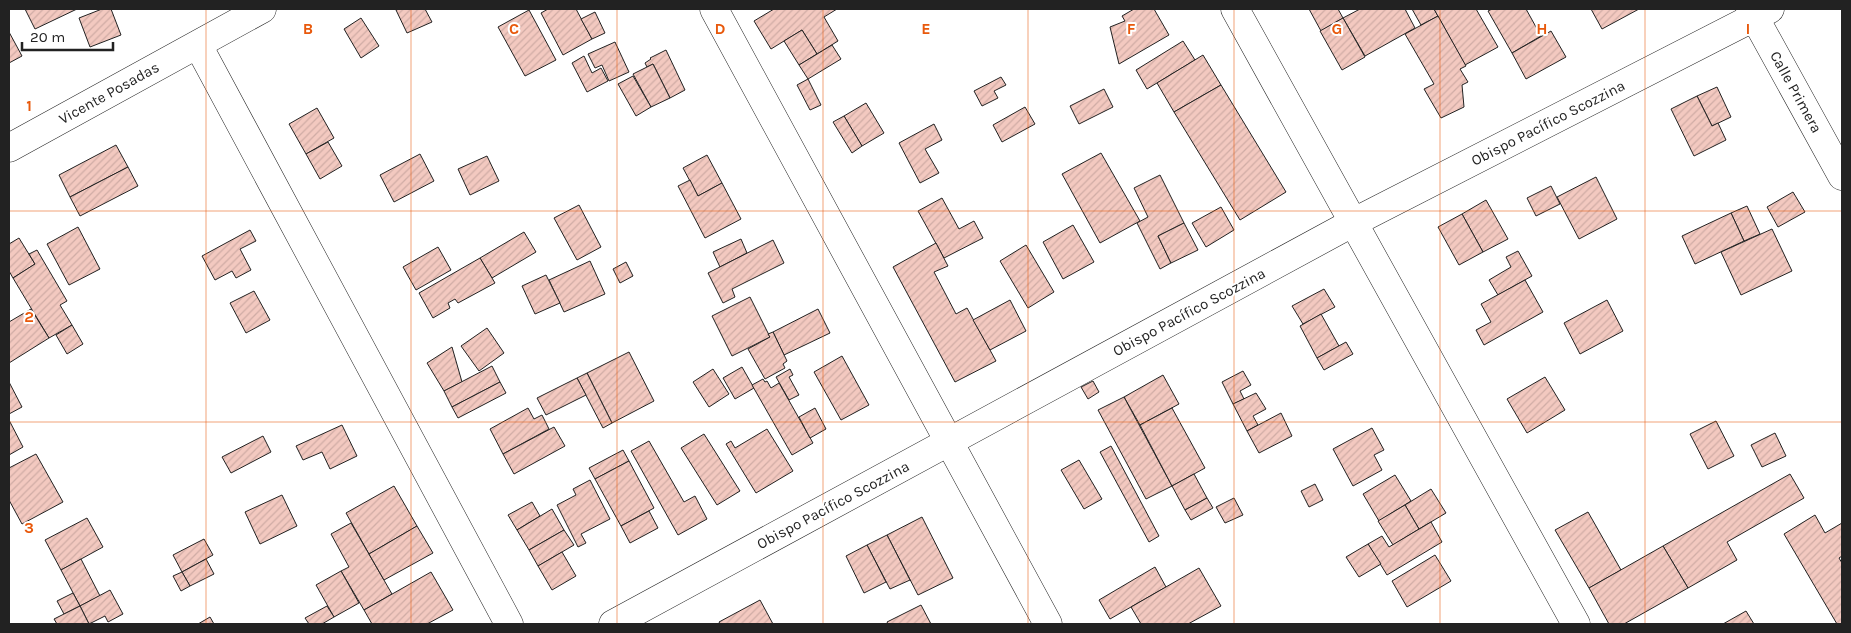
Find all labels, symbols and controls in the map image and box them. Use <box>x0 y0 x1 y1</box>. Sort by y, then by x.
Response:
text: B <box>303 19 313 38</box>
text: C <box>509 19 519 38</box>
text: D <box>715 19 726 38</box>
text: E <box>921 19 931 38</box>
text: F <box>1127 19 1136 38</box>
text: G <box>1332 19 1342 38</box>
text: H <box>1536 19 1548 38</box>
text: I <box>1746 19 1750 38</box>
scale bar <box>22 20 114 52</box>
text: 20 m <box>30 28 65 46</box>
street label: Calle Primera <box>1766 48 1826 136</box>
street label: Vicente Posadas <box>56 58 162 128</box>
street label: Obispo Pacífico Scozzina <box>1468 76 1628 170</box>
text: 1 <box>26 96 32 115</box>
street label: Obispo Pacífico Scozzina <box>1110 264 1268 360</box>
text: 2 <box>24 307 34 326</box>
street label: Obispo Pacífico Scozzina <box>754 457 912 553</box>
text: 3 <box>24 518 34 537</box>

